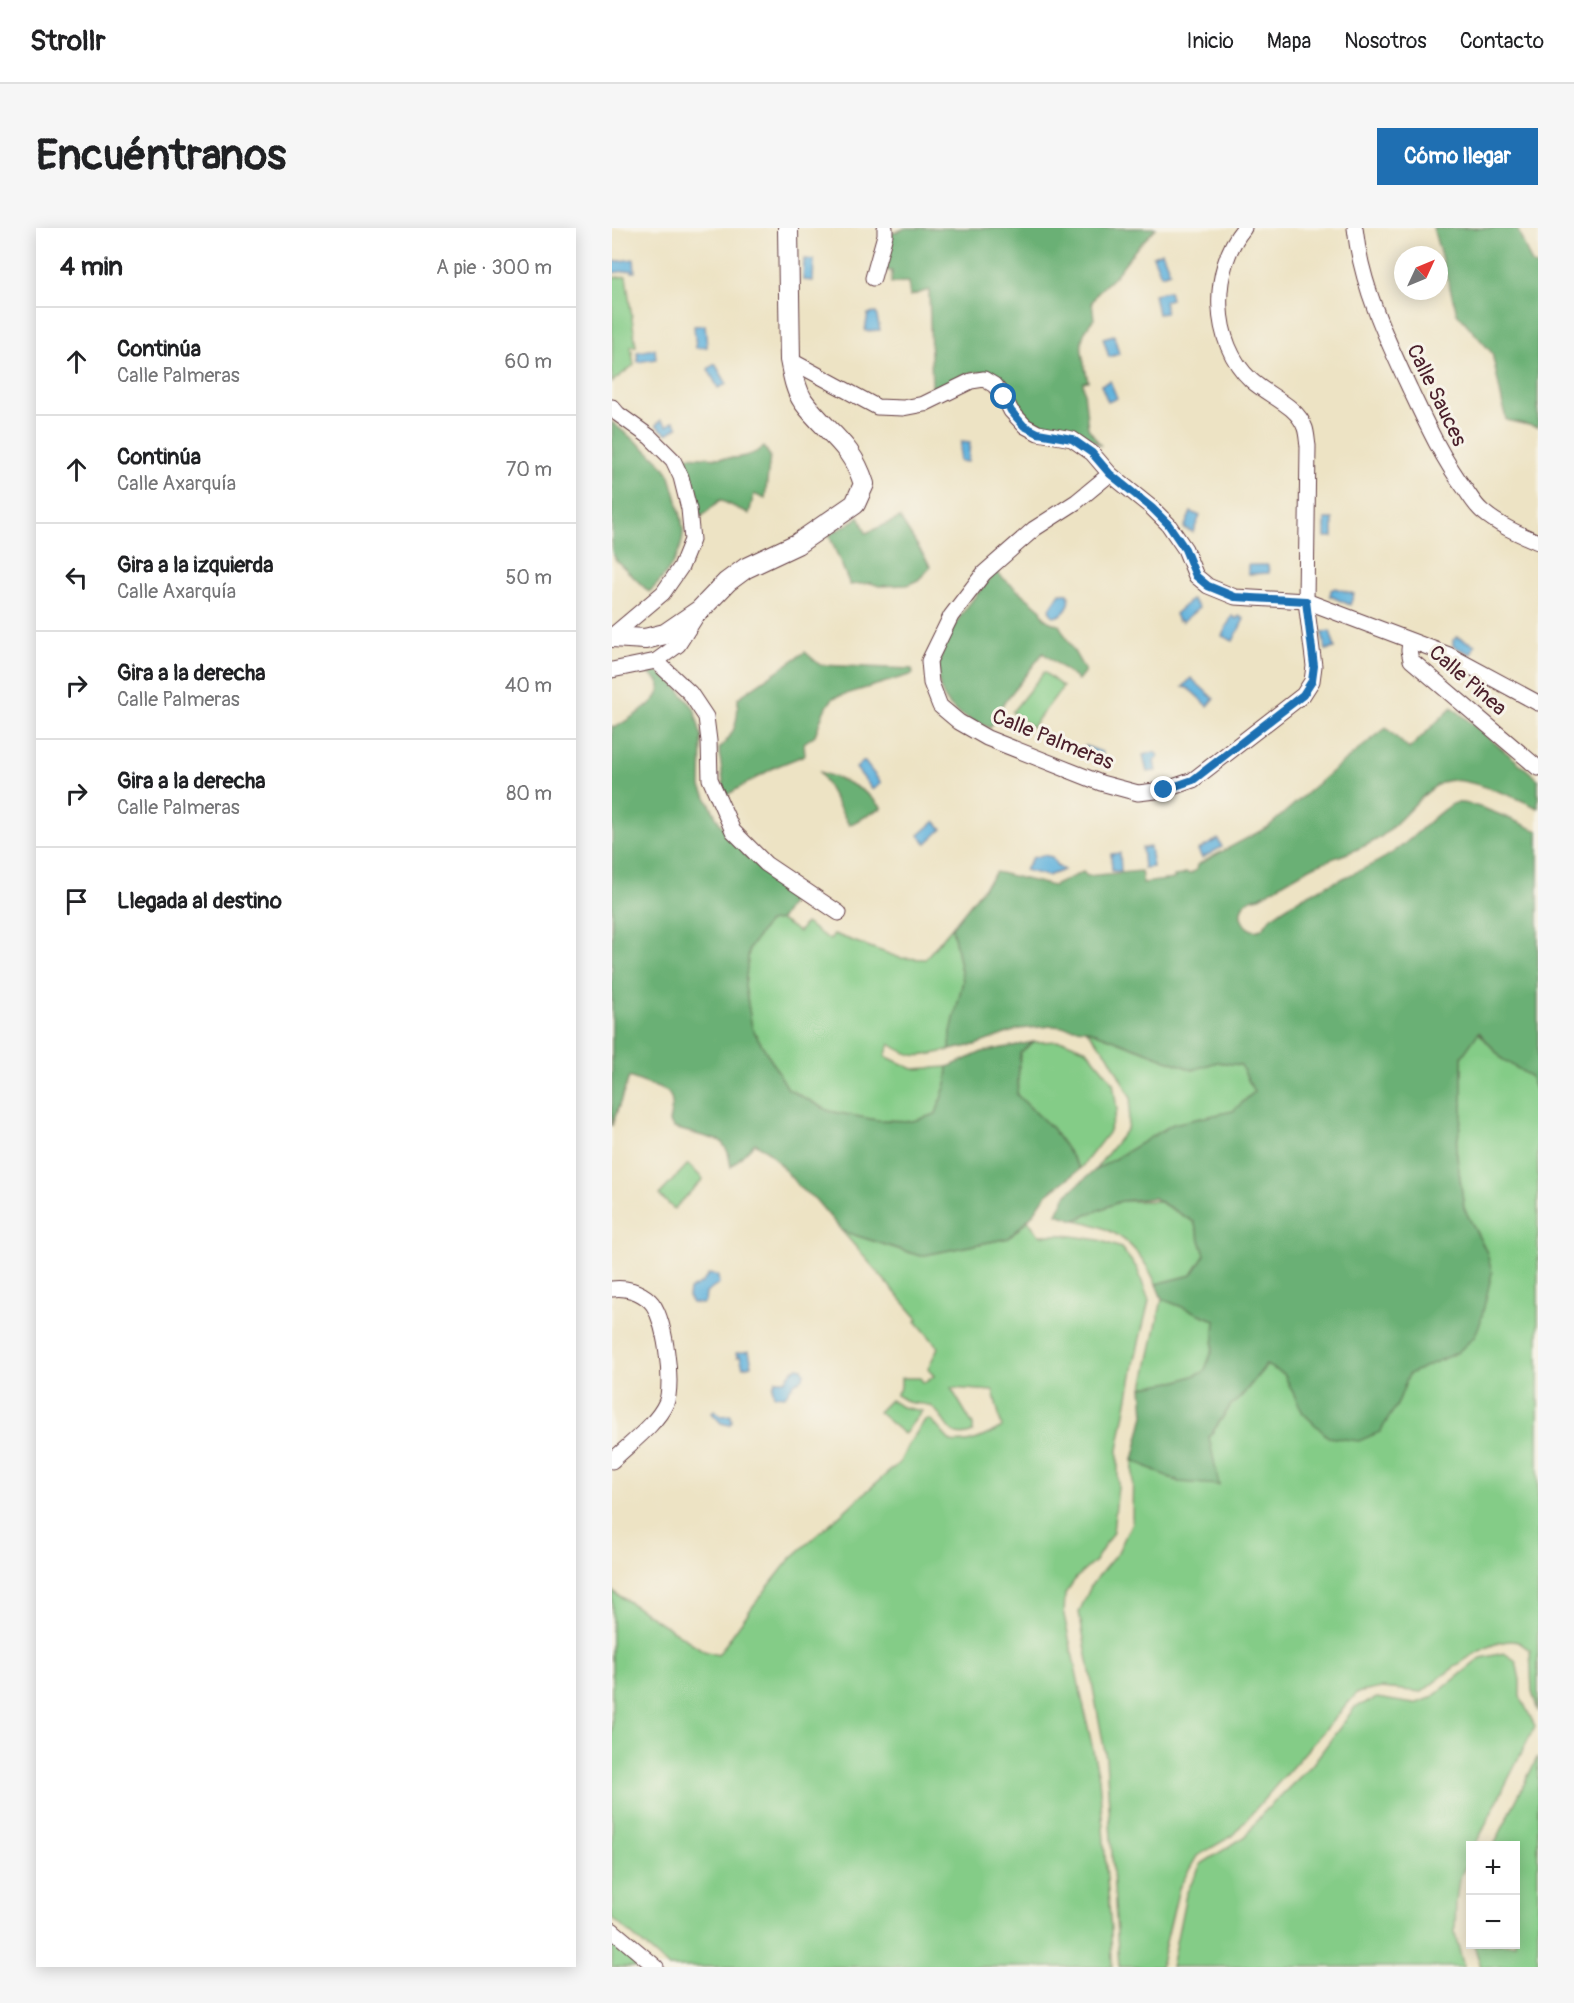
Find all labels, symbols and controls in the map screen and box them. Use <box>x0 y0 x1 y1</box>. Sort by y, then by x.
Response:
text: Strollr <box>30 24 105 59</box>
text: Inicio <box>1187 28 1234 55</box>
text: Mapa <box>1267 28 1311 55</box>
text: Nosotros <box>1344 28 1427 55</box>
text: Contacto <box>1460 28 1544 55</box>
button: Cómo llegar <box>1377 128 1538 185</box>
text: Encuéntranos <box>36 130 286 182</box>
north arrow <box>1394 246 1448 300</box>
text: 4 min <box>60 251 123 283</box>
text: A pie · 300 m <box>436 255 552 280</box>
text: Continúa <box>117 335 201 363</box>
street label: Calle Sauces <box>1400 340 1473 451</box>
icon: ahead <box>60 345 93 378</box>
text: 60 m <box>505 349 552 374</box>
text: Calle Palmeras <box>117 363 240 388</box>
route start <box>990 383 1016 409</box>
text: Continúa <box>117 443 201 471</box>
icon: ahead <box>60 453 93 486</box>
text: 70 m <box>506 457 552 482</box>
text: Calle Axarquía <box>117 471 236 496</box>
text: Gira a la izquierda <box>117 551 274 579</box>
icon: left <box>60 561 93 594</box>
text: 50 m <box>505 565 552 590</box>
text: Calle Axarquía <box>117 579 236 604</box>
street label: Calle Pinea <box>1423 639 1512 722</box>
text: Gira a la derecha <box>117 659 265 687</box>
icon: right <box>60 669 93 702</box>
text: 40 m <box>505 673 552 698</box>
text: Calle Palmeras <box>117 687 240 712</box>
street label: Calle Palmeras <box>988 703 1118 776</box>
text: Gira a la derecha <box>117 767 265 795</box>
route end <box>1150 776 1176 802</box>
icon: right <box>60 777 93 810</box>
text: 80 m <box>506 781 552 806</box>
text: Calle Palmeras <box>117 795 240 820</box>
icon: arrive <box>60 885 93 918</box>
text: Llegada al destino <box>117 887 282 915</box>
map controls <box>1466 1841 1520 1949</box>
button: + <box>1466 1841 1520 1895</box>
button: − <box>1466 1895 1520 1949</box>

